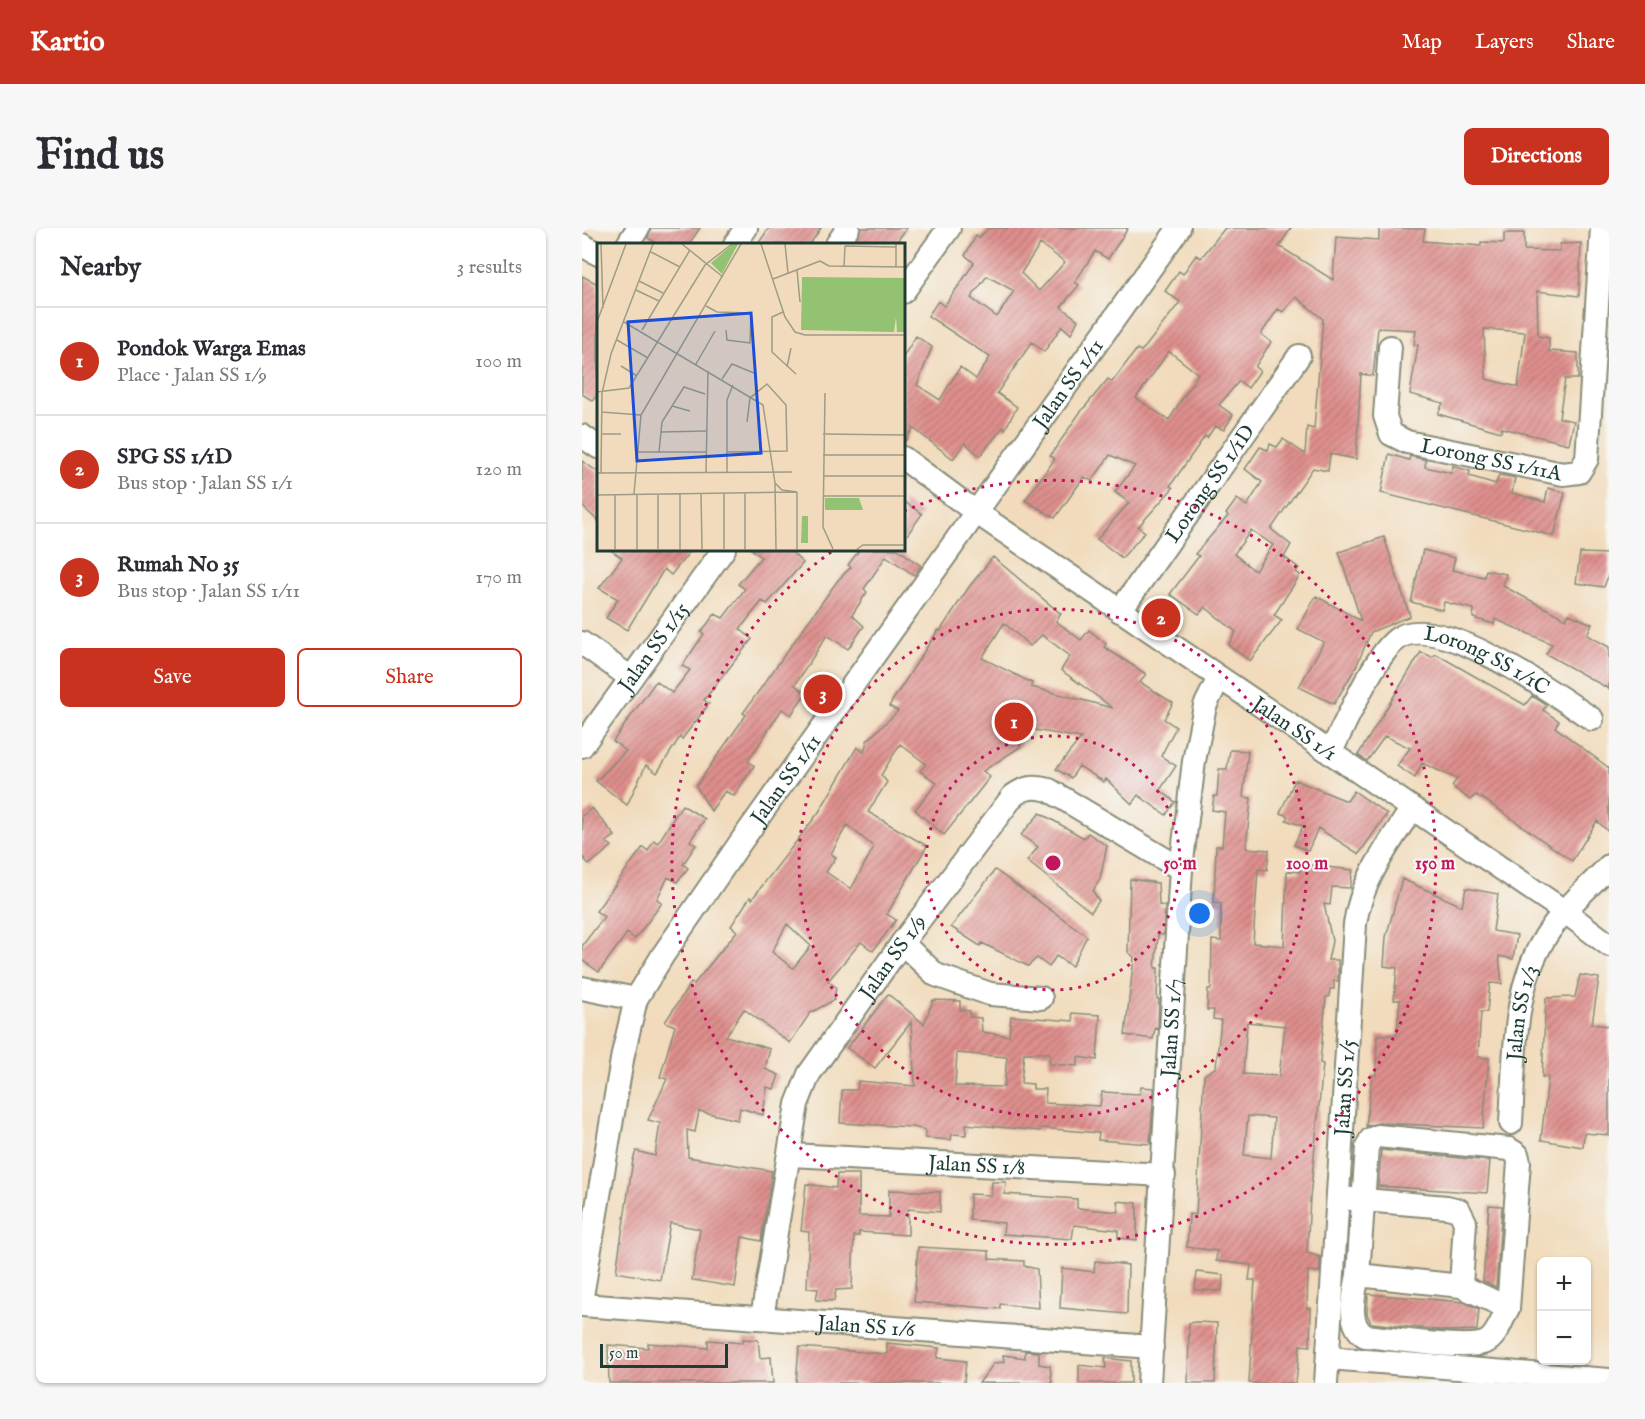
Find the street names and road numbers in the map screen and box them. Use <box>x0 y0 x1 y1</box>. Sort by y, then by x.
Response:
street label: Jalan SS 1/11 <box>1027 334 1111 436</box>
street label: Lorong SS 1/1D <box>1160 420 1262 549</box>
street label: Lorong SS 1/11A <box>1418 433 1565 489</box>
street label: Jalan SS 1/15 <box>612 597 696 700</box>
street label: Lorong SS 1/1C <box>1422 621 1554 702</box>
street label: Jalan SS 1/1 <box>1245 690 1341 768</box>
street label: Jalan SS 1/11 <box>744 730 828 832</box>
street label: Jalan SS 1/9 <box>853 910 933 1007</box>
street label: Jalan SS 1/3 <box>1502 962 1545 1063</box>
street label: Jalan SS 1/7 <box>1156 978 1189 1080</box>
street label: Jalan SS 1/5 <box>1330 1038 1363 1139</box>
street label: Jalan SS 1/8 <box>925 1150 1026 1183</box>
street label: Jalan SS 1/6 <box>814 1310 917 1345</box>

